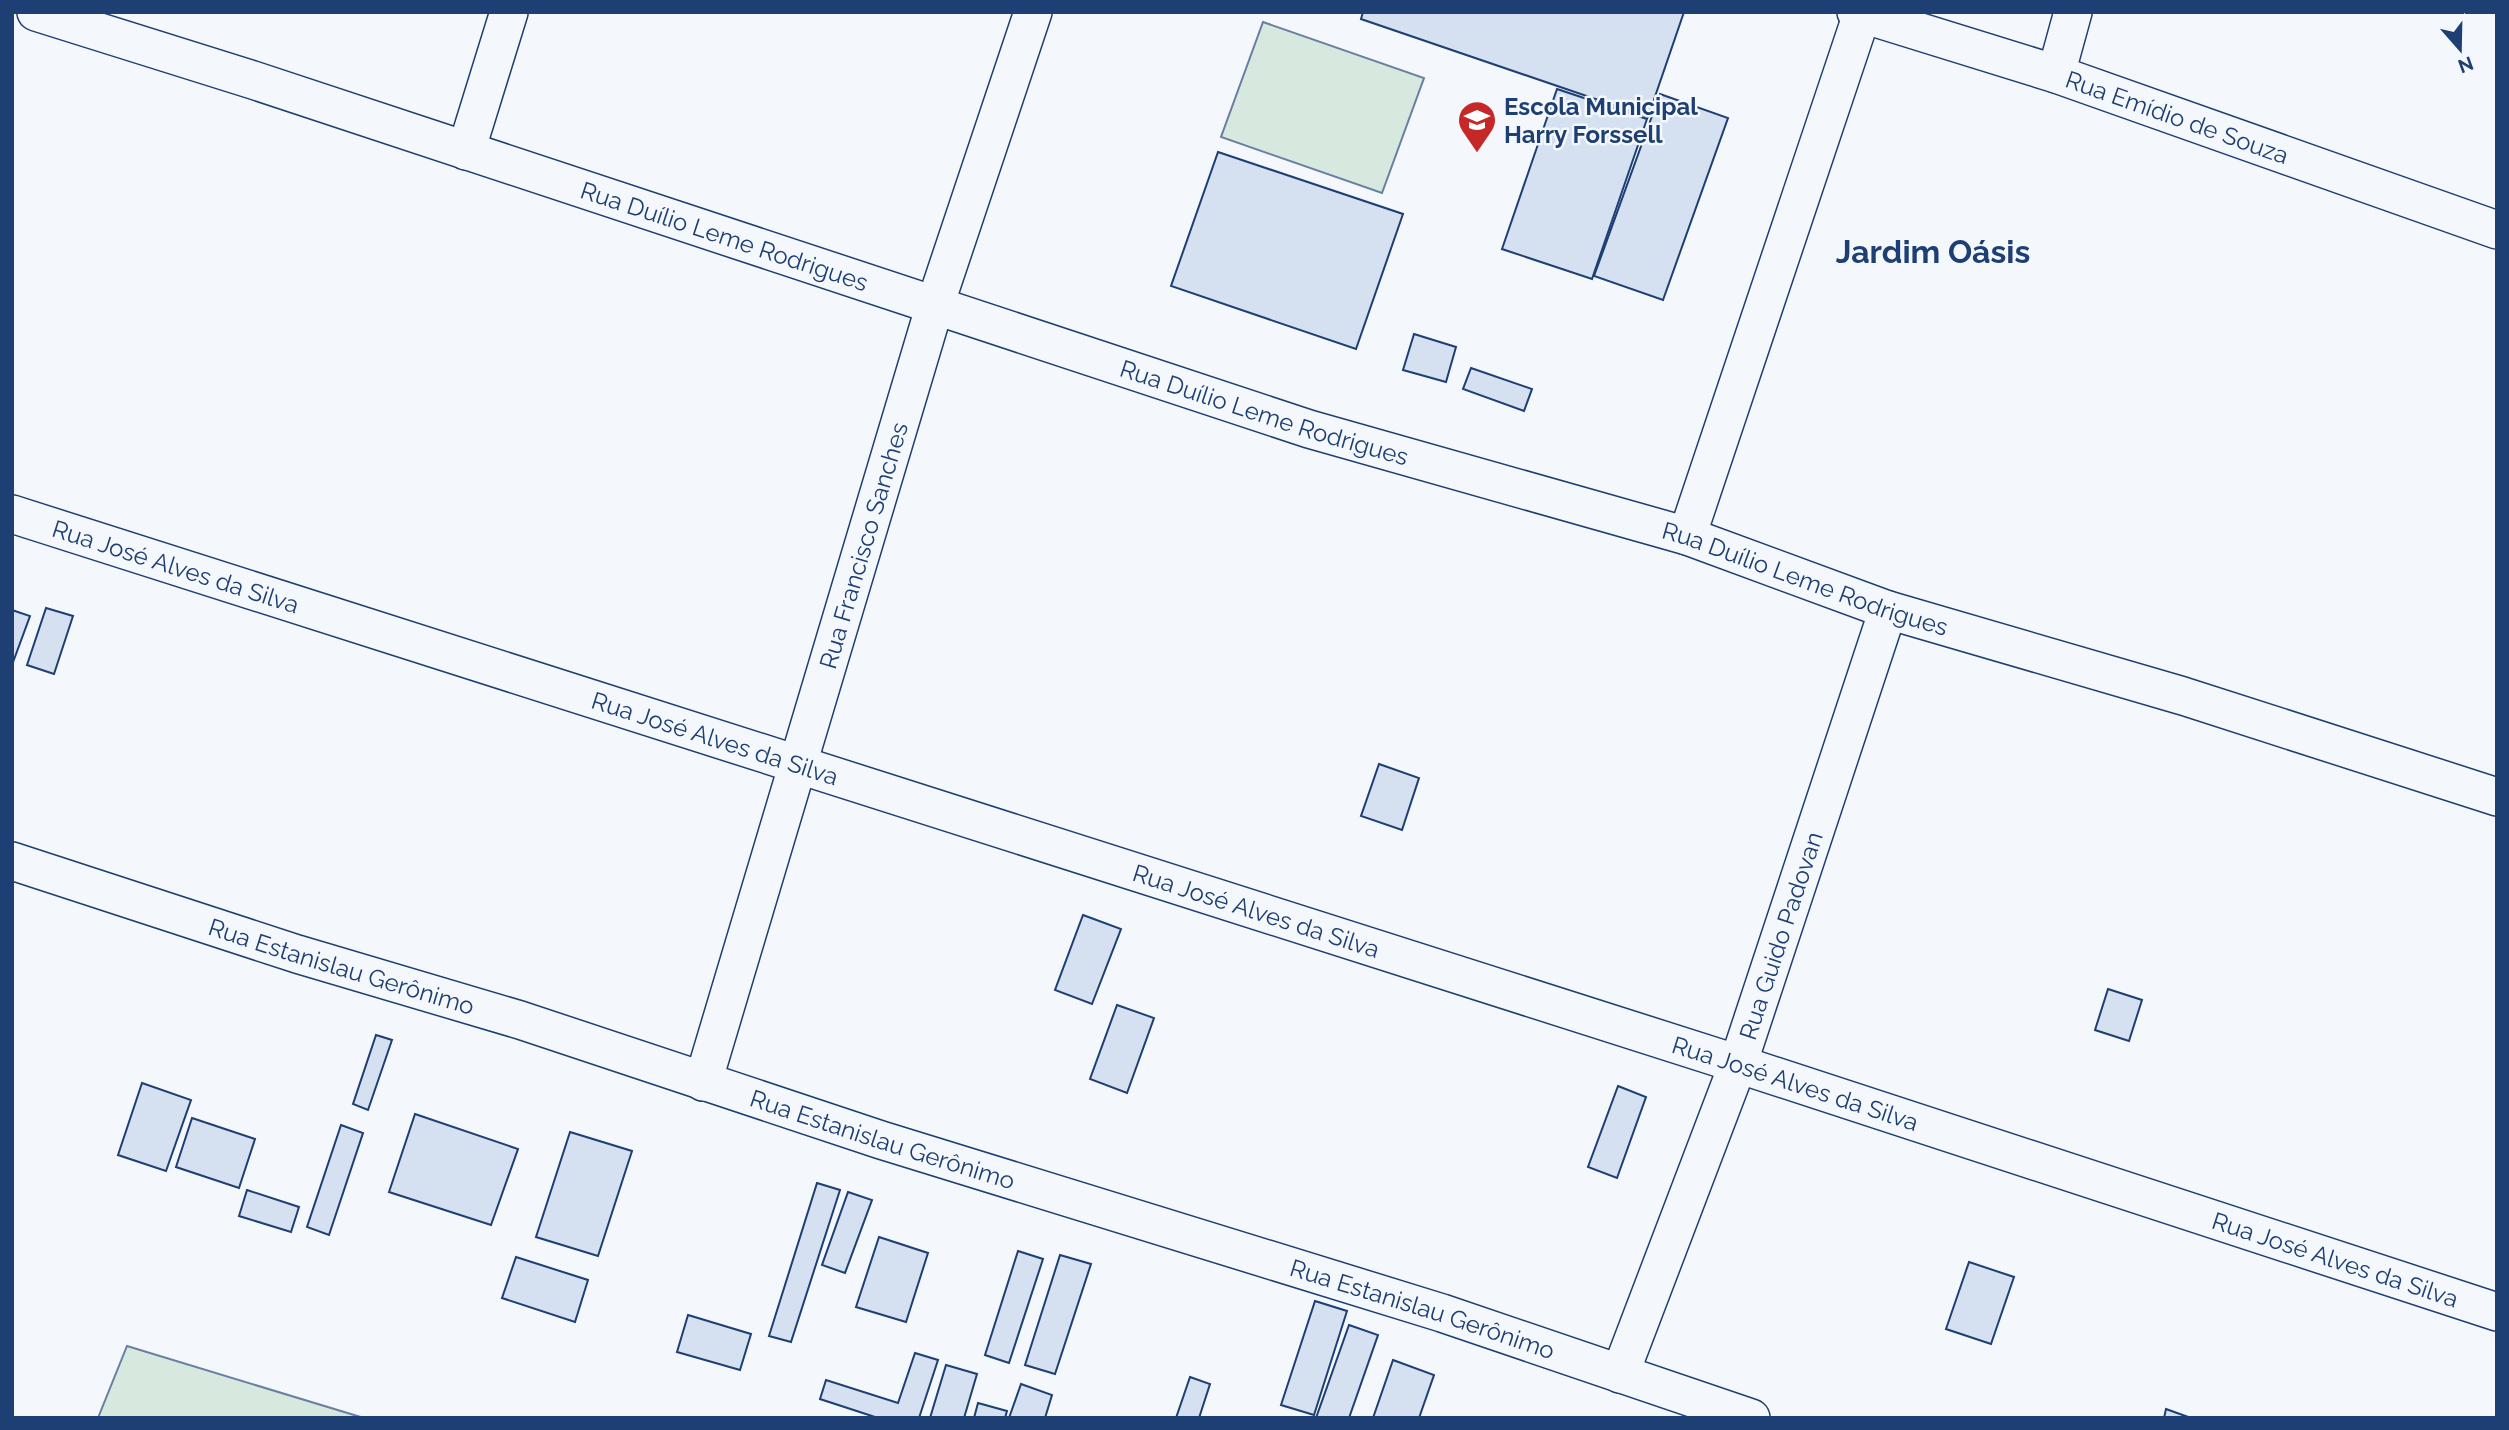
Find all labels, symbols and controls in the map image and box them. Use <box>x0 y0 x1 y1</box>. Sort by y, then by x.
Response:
north arrow <box>2425 14 2495 84</box>
text: N <box>2455 52 2476 78</box>
street label: Rua Emídio de Souza <box>2062 64 2293 170</box>
place label: Escola Municipal Harry Forssell <box>1504 92 1698 149</box>
school or university icon: Escola Municipal Harry Forssell <box>1456 99 1498 154</box>
street label: Rua Duílio Leme Rodrigues <box>577 175 872 297</box>
district label: Jardim Oásis <box>1836 233 2030 270</box>
street label: Rua Duílio Leme Rodrigues <box>1116 353 1412 471</box>
street label: Rua Francisco Sanches <box>813 419 914 672</box>
street label: Rua José Alves da Silva <box>49 513 303 619</box>
street label: Rua Duílio Leme Rodrigues <box>1659 515 1951 641</box>
street label: Rua José Alves da Silva <box>588 685 842 791</box>
street label: Rua Guido Padovan <box>1733 828 1828 1043</box>
street label: Rua José Alves da Silva <box>1129 858 1383 963</box>
street label: Rua Estanislau Gerônimo <box>205 912 478 1020</box>
street label: Rua José Alves da Silva <box>1669 1029 1922 1137</box>
street label: Rua Estanislau Gerônimo <box>746 1083 1018 1195</box>
street label: Rua José Alves da Silva <box>2209 1205 2462 1313</box>
street label: Rua Estanislau Gerônimo <box>1287 1253 1559 1365</box>

